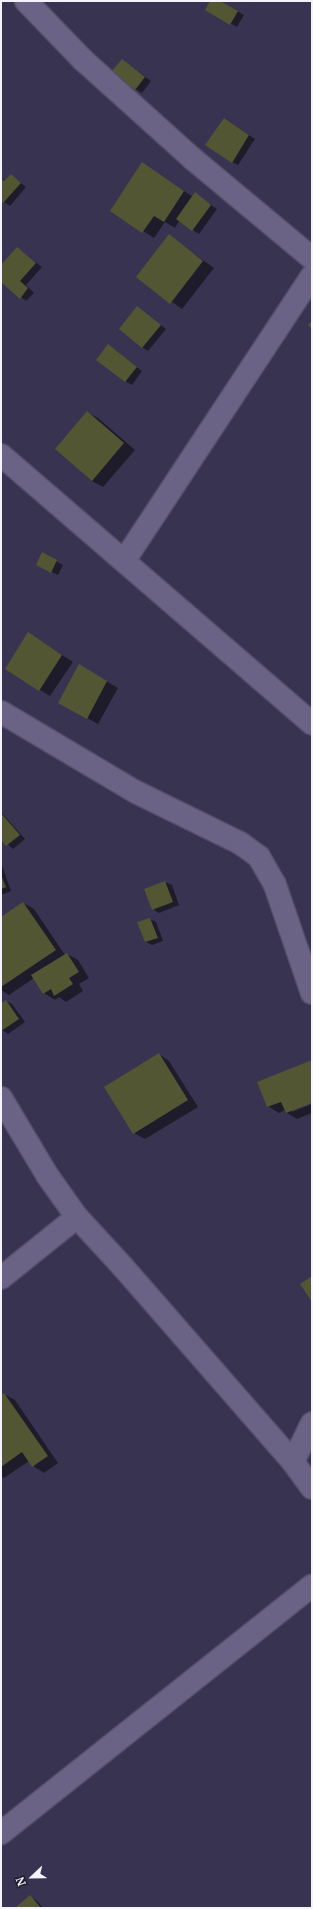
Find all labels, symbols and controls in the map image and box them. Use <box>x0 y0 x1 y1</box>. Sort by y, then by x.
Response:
north arrow <box>12 1857 52 1897</box>
text: N <box>13 1875 29 1888</box>

